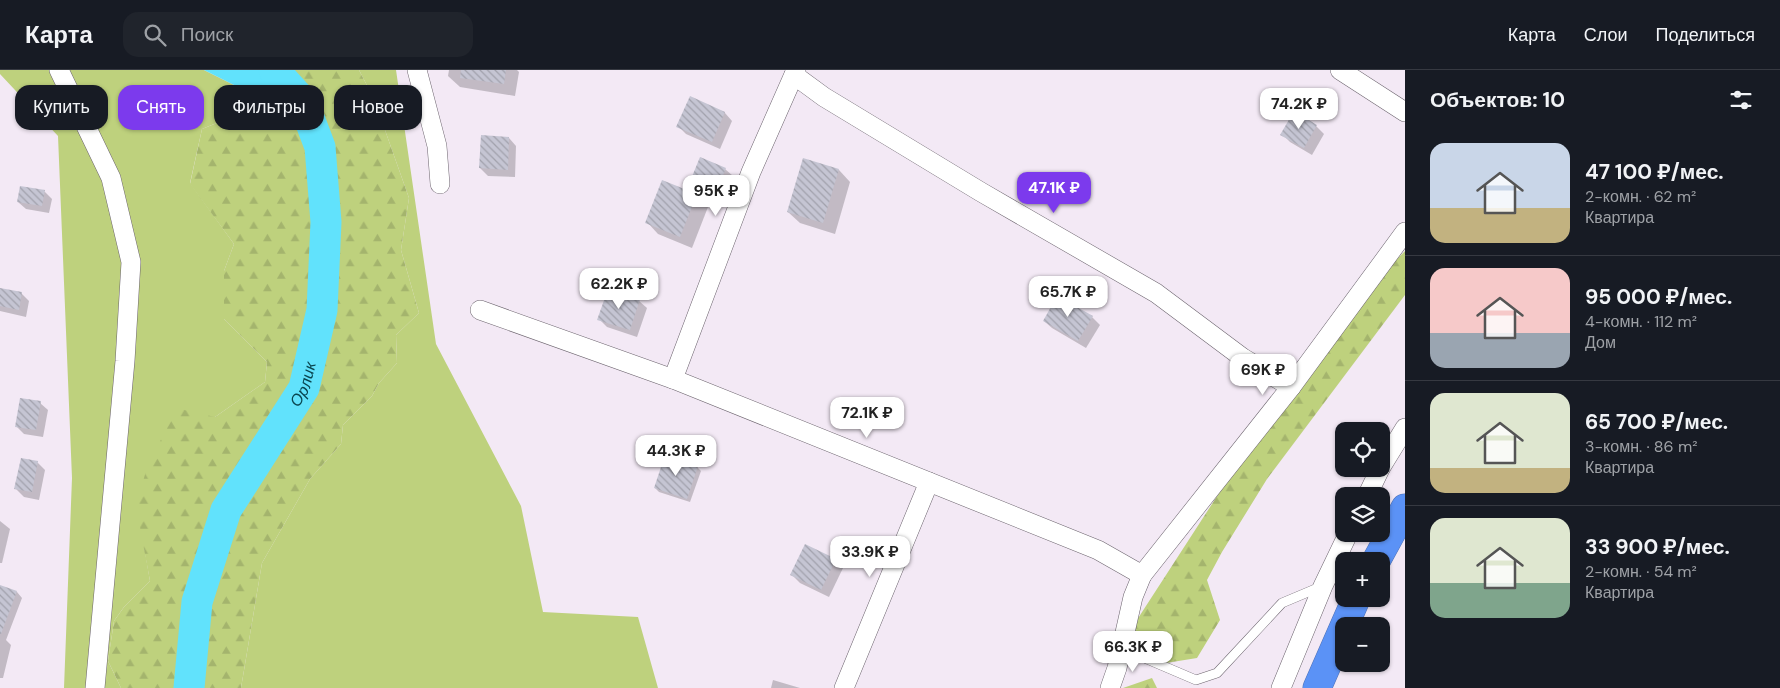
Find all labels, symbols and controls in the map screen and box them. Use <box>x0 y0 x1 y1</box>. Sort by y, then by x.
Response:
search box <box>123 12 473 57</box>
text: Карта <box>25 19 93 50</box>
icon: search <box>141 21 169 49</box>
text: Поиск <box>181 22 233 47</box>
text: Карта <box>1508 23 1556 47</box>
text: Слои <box>1584 23 1628 47</box>
text: Поделиться <box>1656 23 1755 47</box>
chip: Купить <box>15 85 108 130</box>
chip: Снять <box>118 85 204 130</box>
chip: Фильтры <box>214 85 324 130</box>
chip: Новое <box>334 85 422 130</box>
text: Объектов: 10 <box>1430 86 1565 114</box>
icon: filters <box>1727 86 1755 114</box>
pin: 74.2K ₽ <box>1253 88 1345 130</box>
text: 74.2K ₽ <box>1271 93 1327 114</box>
text: 47 100 ₽/мес. <box>1585 158 1724 186</box>
icon: home <box>1470 163 1530 223</box>
pin: 47.1K ₽ <box>1008 172 1100 214</box>
pin: 95K ₽ <box>681 174 751 217</box>
text: 47.1K ₽ <box>1028 177 1080 198</box>
text: 95K ₽ <box>694 180 738 201</box>
text: 2-комн. · 62 m² <box>1585 186 1696 207</box>
text: Квартира <box>1585 207 1654 228</box>
pin: 62.2K ₽ <box>573 268 665 310</box>
text: 62.2K ₽ <box>590 273 648 294</box>
pin: 65.7K ₽ <box>1022 276 1114 318</box>
text: 65.7K ₽ <box>1040 281 1096 302</box>
text: 95 000 ₽/мес. <box>1585 283 1732 311</box>
icon: home <box>1470 288 1530 348</box>
text: 4-комн. · 112 m² <box>1585 311 1697 332</box>
text: Дом <box>1585 332 1616 353</box>
pin: 69K ₽ <box>1228 354 1298 396</box>
water label: Орлик <box>285 358 321 411</box>
text: 69K ₽ <box>1241 359 1285 380</box>
pin: 72.1K ₽ <box>821 396 913 439</box>
text: 72.1K ₽ <box>841 402 893 423</box>
text: 65 700 ₽/мес. <box>1585 408 1728 436</box>
icon: home <box>1470 413 1530 473</box>
map controls <box>1335 422 1390 672</box>
button: locate <box>1335 422 1390 477</box>
pin: 44.3K ₽ <box>630 434 722 477</box>
text: 3-комн. · 86 m² <box>1585 436 1697 457</box>
text: 44.3K ₽ <box>646 440 706 461</box>
text: Квартира <box>1585 457 1654 478</box>
button: layers <box>1335 487 1390 542</box>
text: 33 900 ₽/мес. <box>1585 533 1730 561</box>
pin: 33.9K ₽ <box>824 536 916 578</box>
icon: home <box>1470 538 1530 598</box>
text: 33.9K ₽ <box>841 541 899 562</box>
button: + <box>1335 552 1390 607</box>
text: 2-комн. · 54 m² <box>1585 561 1697 582</box>
text: Квартира <box>1585 582 1654 603</box>
button: − <box>1335 617 1390 672</box>
pin: 66.3K ₽ <box>1087 630 1179 673</box>
text: 66.3K ₽ <box>1104 636 1162 657</box>

